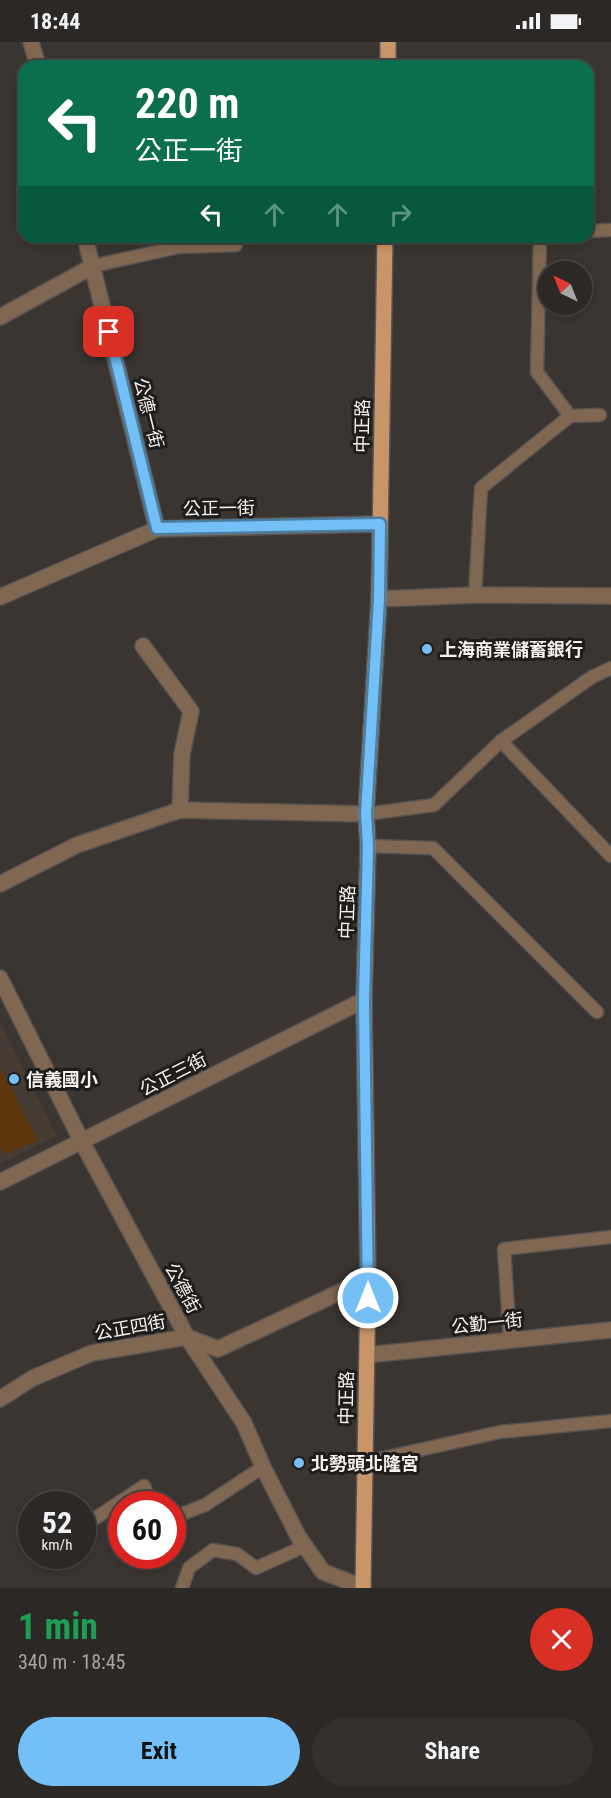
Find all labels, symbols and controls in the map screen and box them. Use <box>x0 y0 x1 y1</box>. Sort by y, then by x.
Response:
text: 18:44 <box>30 9 81 34</box>
text: 220 m <box>135 79 240 128</box>
icon: left <box>36 84 114 162</box>
text: 公正一街 <box>135 135 243 167</box>
icon: left <box>195 198 228 231</box>
icon: ahead <box>258 198 291 231</box>
icon: ahead <box>321 198 354 231</box>
icon: right <box>384 198 417 231</box>
north arrow <box>538 261 592 315</box>
map controls <box>538 261 592 315</box>
pin <box>83 306 134 357</box>
icon: arrive <box>92 315 125 348</box>
street label: 公德一街 <box>130 376 168 450</box>
street label: 中正路 <box>351 399 373 453</box>
street label: 公正一街 <box>183 497 255 519</box>
place label: 上海商業儲蓄銀行 <box>439 639 583 660</box>
marker: 上海商業儲蓄銀行 <box>420 642 434 656</box>
street label: 中正路 <box>336 885 358 939</box>
street label: 公正三街 <box>136 1048 210 1100</box>
place label: 信義國小 <box>26 1069 98 1090</box>
marker: 信義國小 <box>7 1072 21 1086</box>
street label: 公德街 <box>161 1259 205 1317</box>
position arrow <box>336 1266 400 1330</box>
street label: 公勤一街 <box>450 1309 524 1337</box>
street label: 公正四街 <box>93 1310 167 1344</box>
street label: 中正路 <box>335 1371 357 1425</box>
place label: 北勢頭北隆宮 <box>311 1453 419 1474</box>
marker: 北勢頭北隆宮 <box>292 1456 306 1470</box>
speed limit sign: 60 <box>108 1491 186 1569</box>
text: 52 <box>42 1505 72 1540</box>
text: km/h <box>42 1536 72 1554</box>
text: 1 min <box>18 1606 98 1648</box>
button: close <box>530 1608 593 1671</box>
text: 340 m · 18:45 <box>18 1650 125 1674</box>
button: Exit <box>18 1717 300 1786</box>
button: Share <box>312 1717 593 1786</box>

